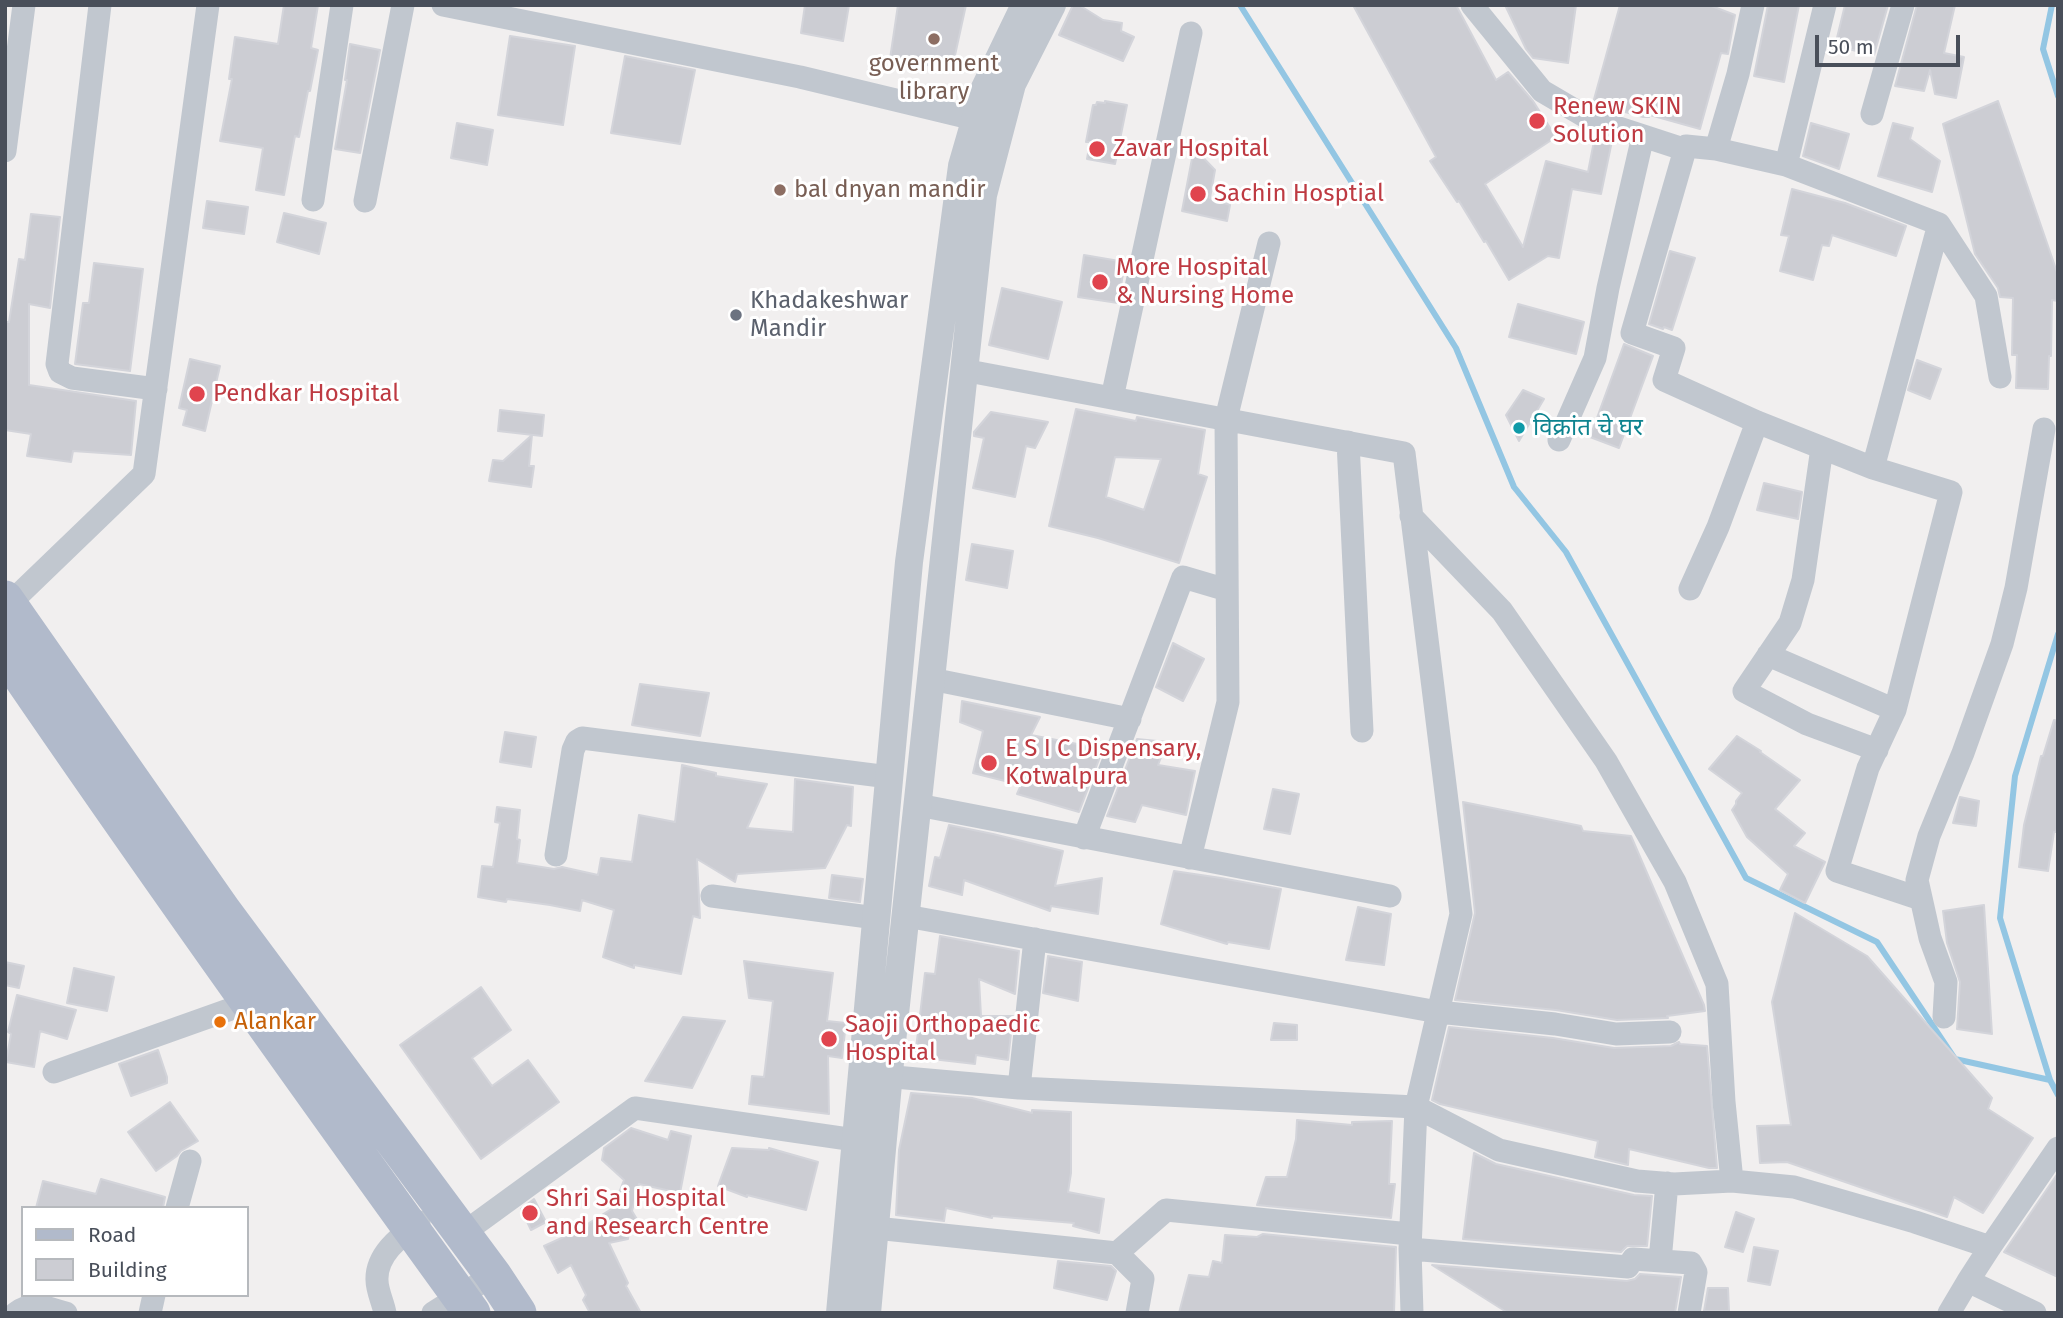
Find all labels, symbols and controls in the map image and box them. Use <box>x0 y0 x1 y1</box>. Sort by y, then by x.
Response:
scale bar <box>1818 21 1963 65</box>
marker: government library <box>926 31 942 47</box>
text: 50 m <box>1828 34 1874 60</box>
place label: government library <box>869 50 999 106</box>
place label: Renew SKIN Solution <box>1553 93 1682 149</box>
marker: Renew SKIN Solution <box>1527 111 1547 131</box>
place label: Zavar Hospital <box>1113 135 1269 163</box>
marker: Zavar Hospital <box>1087 139 1107 159</box>
place label: bal dnyan mandir <box>794 176 985 204</box>
place label: Sachin Hosptial <box>1214 180 1384 208</box>
marker: bal dnyan mandir <box>772 182 788 198</box>
marker: Sachin Hosptial <box>1188 184 1208 204</box>
place label: More Hospital & Nursing Home <box>1116 254 1294 310</box>
marker: More Hospital & Nursing Home <box>1090 272 1110 292</box>
place label: Khadakeshwar Mandir <box>750 287 908 343</box>
marker: Khadakeshwar Mandir <box>728 307 744 323</box>
place label: Pendkar Hospital <box>213 380 399 408</box>
marker: Pendkar Hospital <box>187 384 207 404</box>
place label: विक्रांत चे घर <box>1533 414 1643 442</box>
marker: विक्रांत चे घर <box>1511 420 1527 436</box>
place label: E S I C Dispensary, Kotwalpura <box>1005 735 1202 791</box>
marker: E S I C Dispensary, Kotwalpura <box>979 753 999 773</box>
place label: Alankar <box>234 1008 316 1036</box>
place label: Saoji Orthopaedic Hospital <box>845 1011 1040 1067</box>
marker: Alankar <box>212 1014 228 1030</box>
marker: Saoji Orthopaedic Hospital <box>819 1029 839 1049</box>
place label: Shri Sai Hospital and Research Centre <box>546 1185 769 1241</box>
marker: Shri Sai Hospital and Research Centre <box>520 1203 540 1223</box>
legend <box>21 1206 248 1297</box>
text: Road <box>88 1222 136 1248</box>
text: Building <box>88 1257 167 1283</box>

